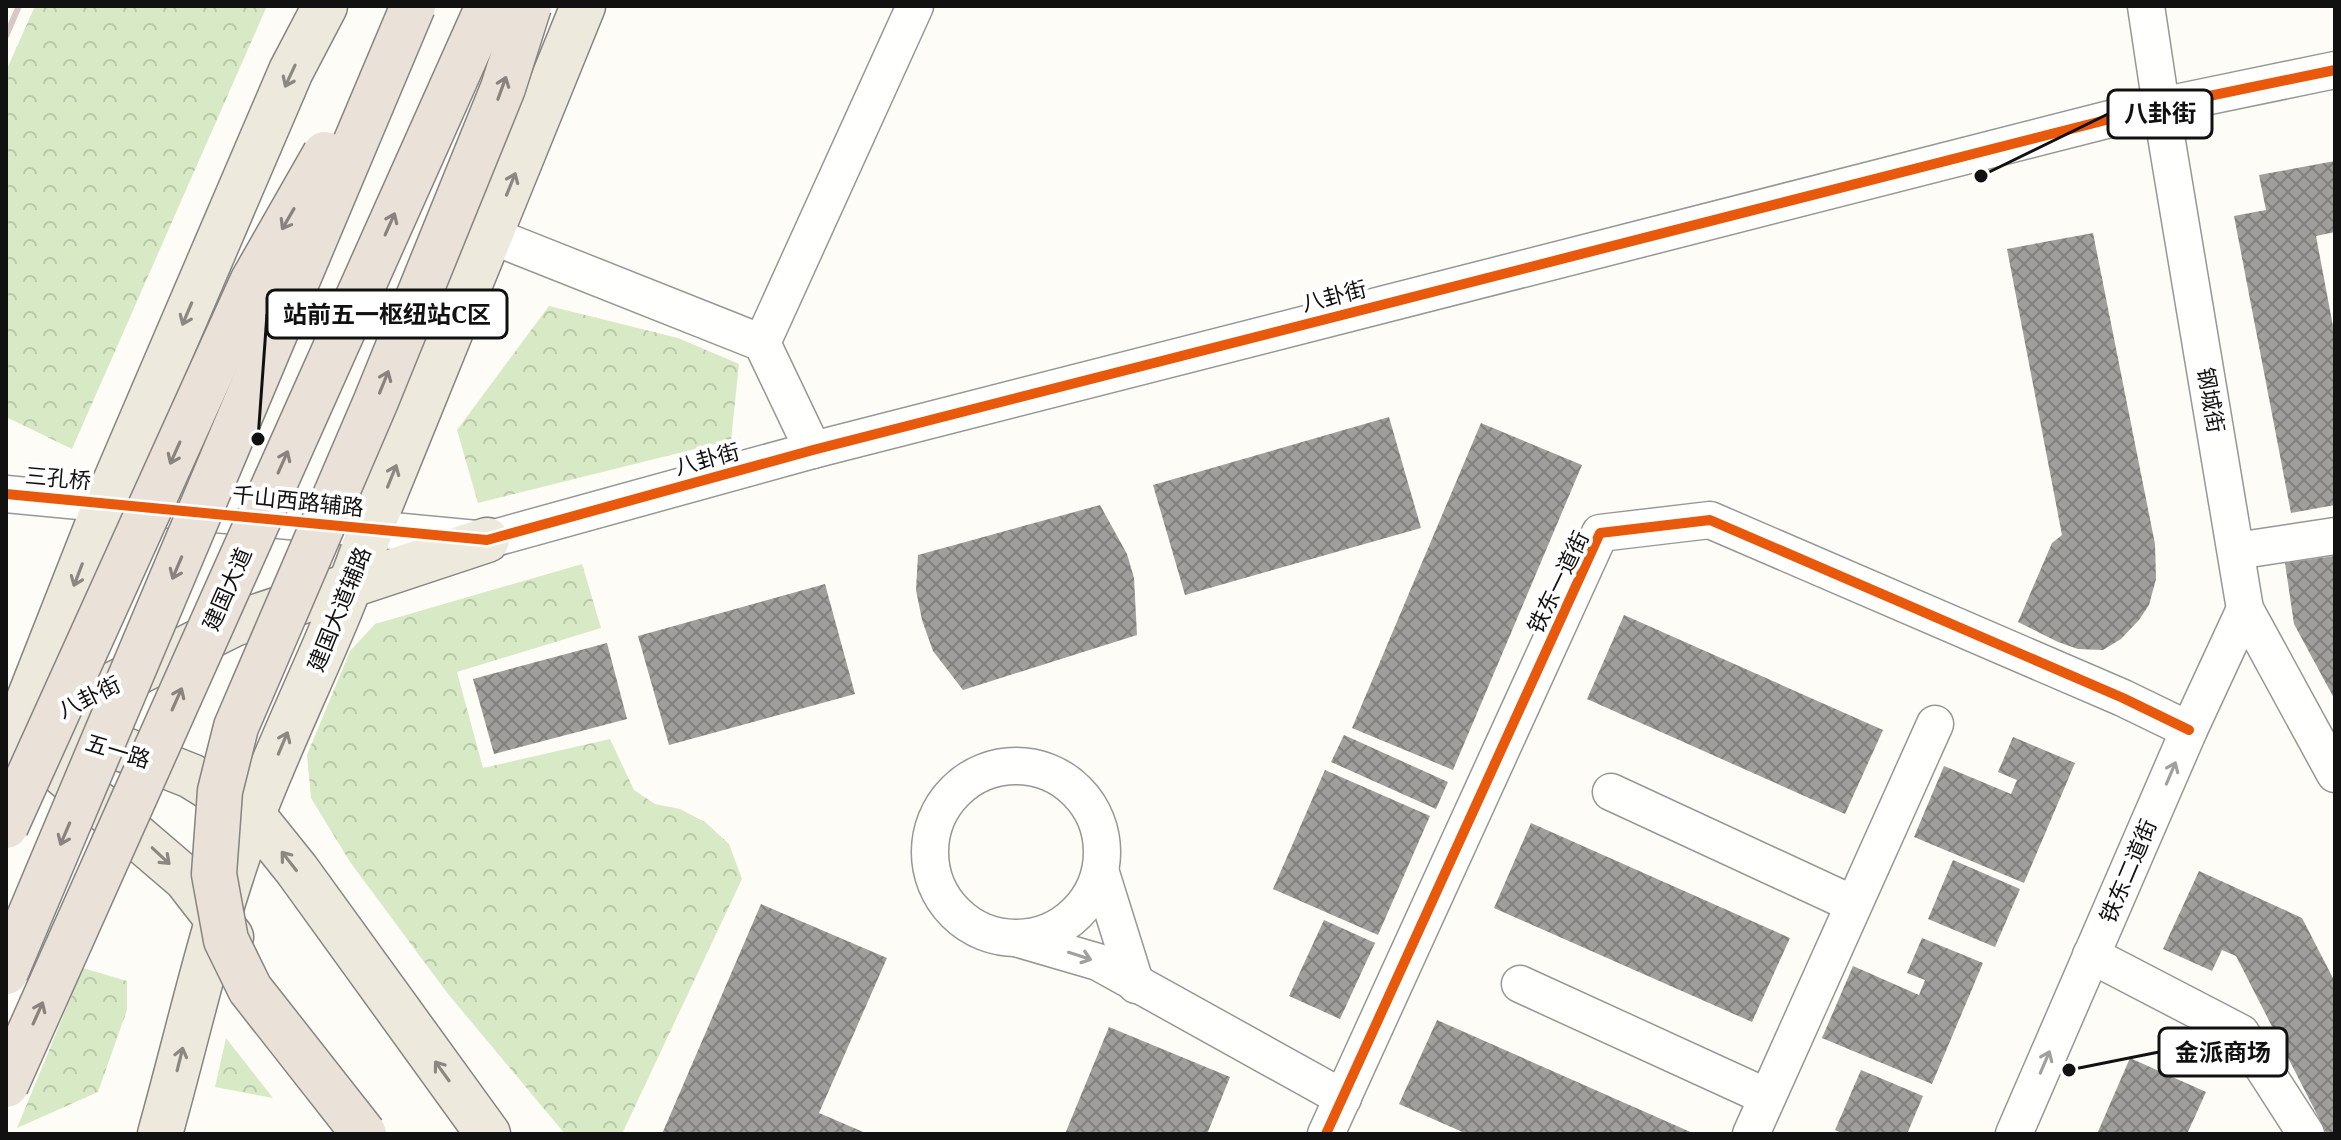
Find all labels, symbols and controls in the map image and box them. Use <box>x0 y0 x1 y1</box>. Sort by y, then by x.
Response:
one-way arrow <box>281 63 296 87</box>
one-way arrow <box>496 76 511 101</box>
callout: 八卦街 <box>2108 90 2212 138</box>
text: 八卦街 <box>2124 96 2196 129</box>
one-way arrow <box>505 172 520 196</box>
one-way arrow <box>280 207 295 231</box>
one-way arrow <box>383 213 398 237</box>
street label: 八卦街 <box>1298 272 1369 318</box>
callout: 站前五一枢纽站C区 <box>267 290 507 338</box>
text: 站前五一枢纽站C区 <box>283 297 491 330</box>
one-way arrow <box>178 302 193 326</box>
street label: 钢城街 <box>2191 365 2232 435</box>
one-way arrow <box>378 370 393 395</box>
street label: 八卦街 <box>671 435 743 481</box>
one-way arrow <box>166 440 181 465</box>
one-way arrow <box>276 450 291 474</box>
street label: 三孔桥 <box>24 459 92 495</box>
one-way arrow <box>386 464 400 489</box>
street label: 千山西路辅路 <box>231 478 365 522</box>
street label: 铁东一道街 <box>1520 526 1595 638</box>
street label: 建国大道 <box>194 542 258 635</box>
street label: 建国大道辅路 <box>299 542 377 675</box>
one-way arrow <box>168 555 183 580</box>
one-way arrow <box>70 562 84 587</box>
street label: 八卦街 <box>52 668 125 724</box>
one-way arrow <box>171 687 186 712</box>
street label: 五一路 <box>82 726 154 774</box>
one-way arrow <box>277 731 292 756</box>
one-way arrow <box>2164 761 2179 785</box>
street label: 铁东二道街 <box>2092 814 2162 927</box>
one-way arrow <box>57 821 71 846</box>
one-way arrow <box>151 847 171 865</box>
one-way arrow <box>281 851 298 872</box>
one-way arrow <box>1067 950 1092 965</box>
one-way arrow <box>31 1002 46 1026</box>
callout: 金派商场 <box>2159 1028 2287 1076</box>
text: 金派商场 <box>2175 1035 2271 1068</box>
one-way arrow <box>174 1046 189 1072</box>
one-way arrow <box>2038 1051 2053 1075</box>
one-way arrow <box>434 1061 451 1082</box>

